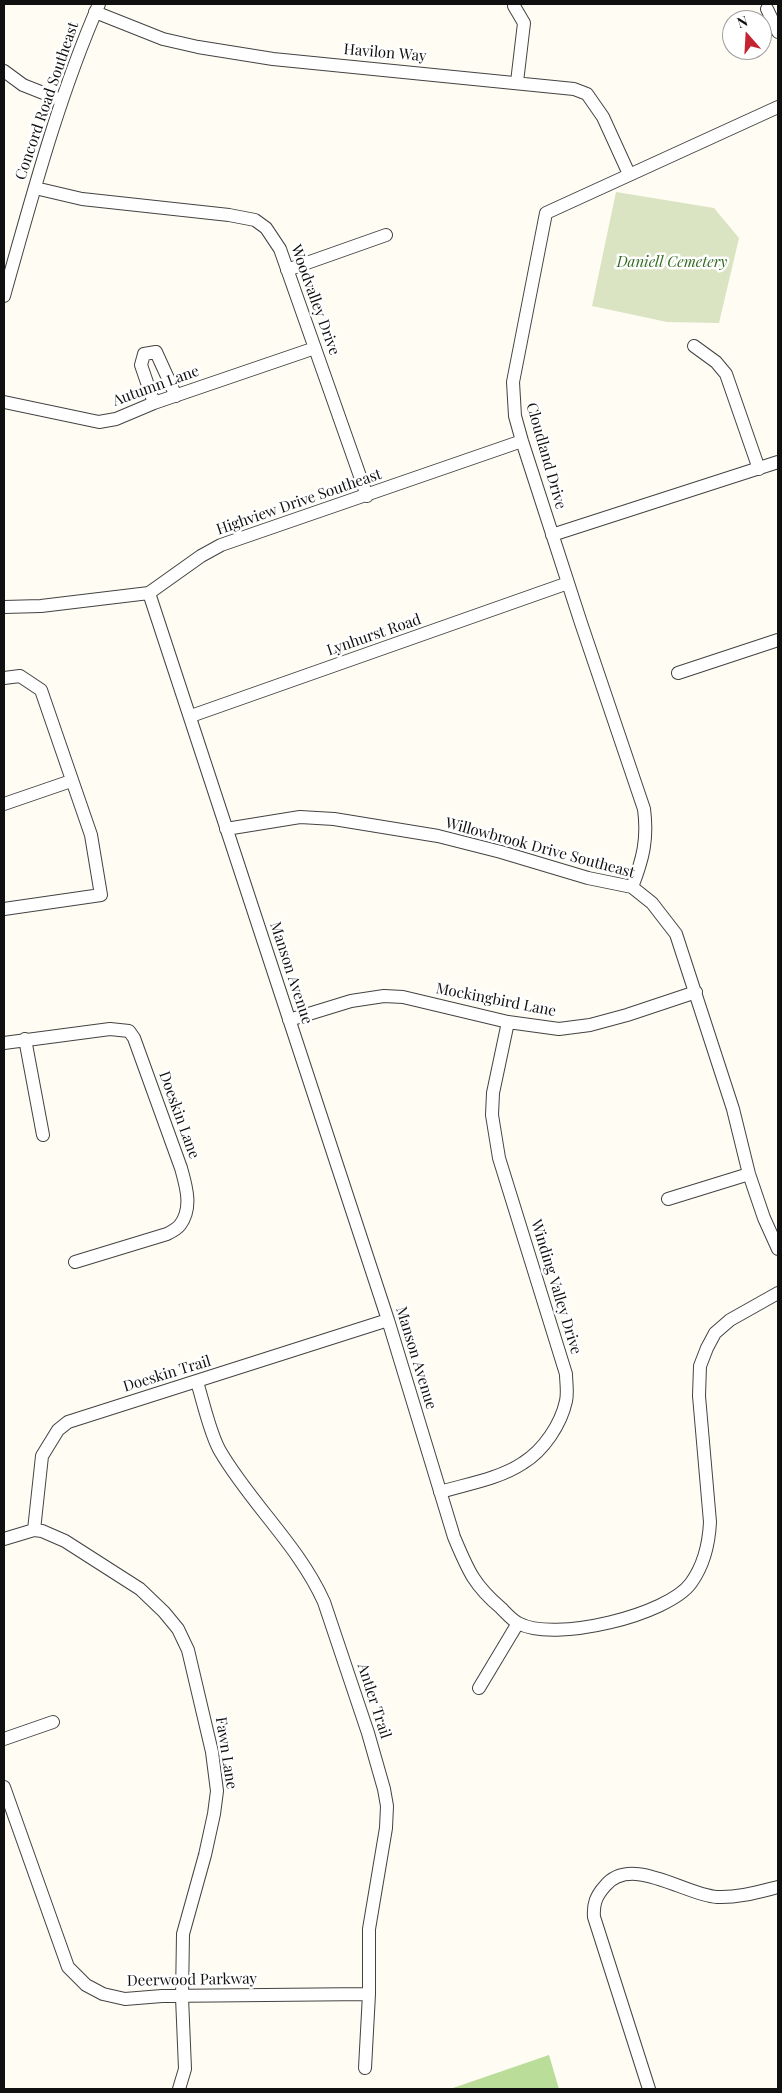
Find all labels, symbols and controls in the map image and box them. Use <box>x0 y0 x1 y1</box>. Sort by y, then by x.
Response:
north arrow <box>722 10 772 60</box>
text: N <box>734 11 750 32</box>
street label: Concord Road Southeast <box>11 20 83 182</box>
street label: Havilon Way <box>343 40 427 66</box>
street label: Woodvalley Drive <box>287 242 343 358</box>
park label: Daniell Cemetery <box>617 253 727 271</box>
street label: Autumn Lane <box>110 362 202 410</box>
street label: Cloudland Drive <box>522 401 570 511</box>
street label: Highview Drive Southeast <box>214 465 384 539</box>
street label: Lynhurst Road <box>324 610 424 660</box>
street label: Willowbrook Drive Southeast <box>443 814 637 882</box>
street label: Manson Avenue <box>266 920 316 1026</box>
street label: Mockingbird Lane <box>434 980 558 1020</box>
street label: Doeskin Lane <box>155 1069 203 1161</box>
street label: Winding Valley Drive <box>527 1217 585 1357</box>
street label: Manson Avenue <box>392 1304 440 1412</box>
street label: Doeskin Trail <box>121 1352 213 1396</box>
street label: Antler Trail <box>353 1661 395 1741</box>
street label: Fawn Lane <box>211 1716 241 1790</box>
street label: Deerwood Parkway <box>127 1970 257 1990</box>

